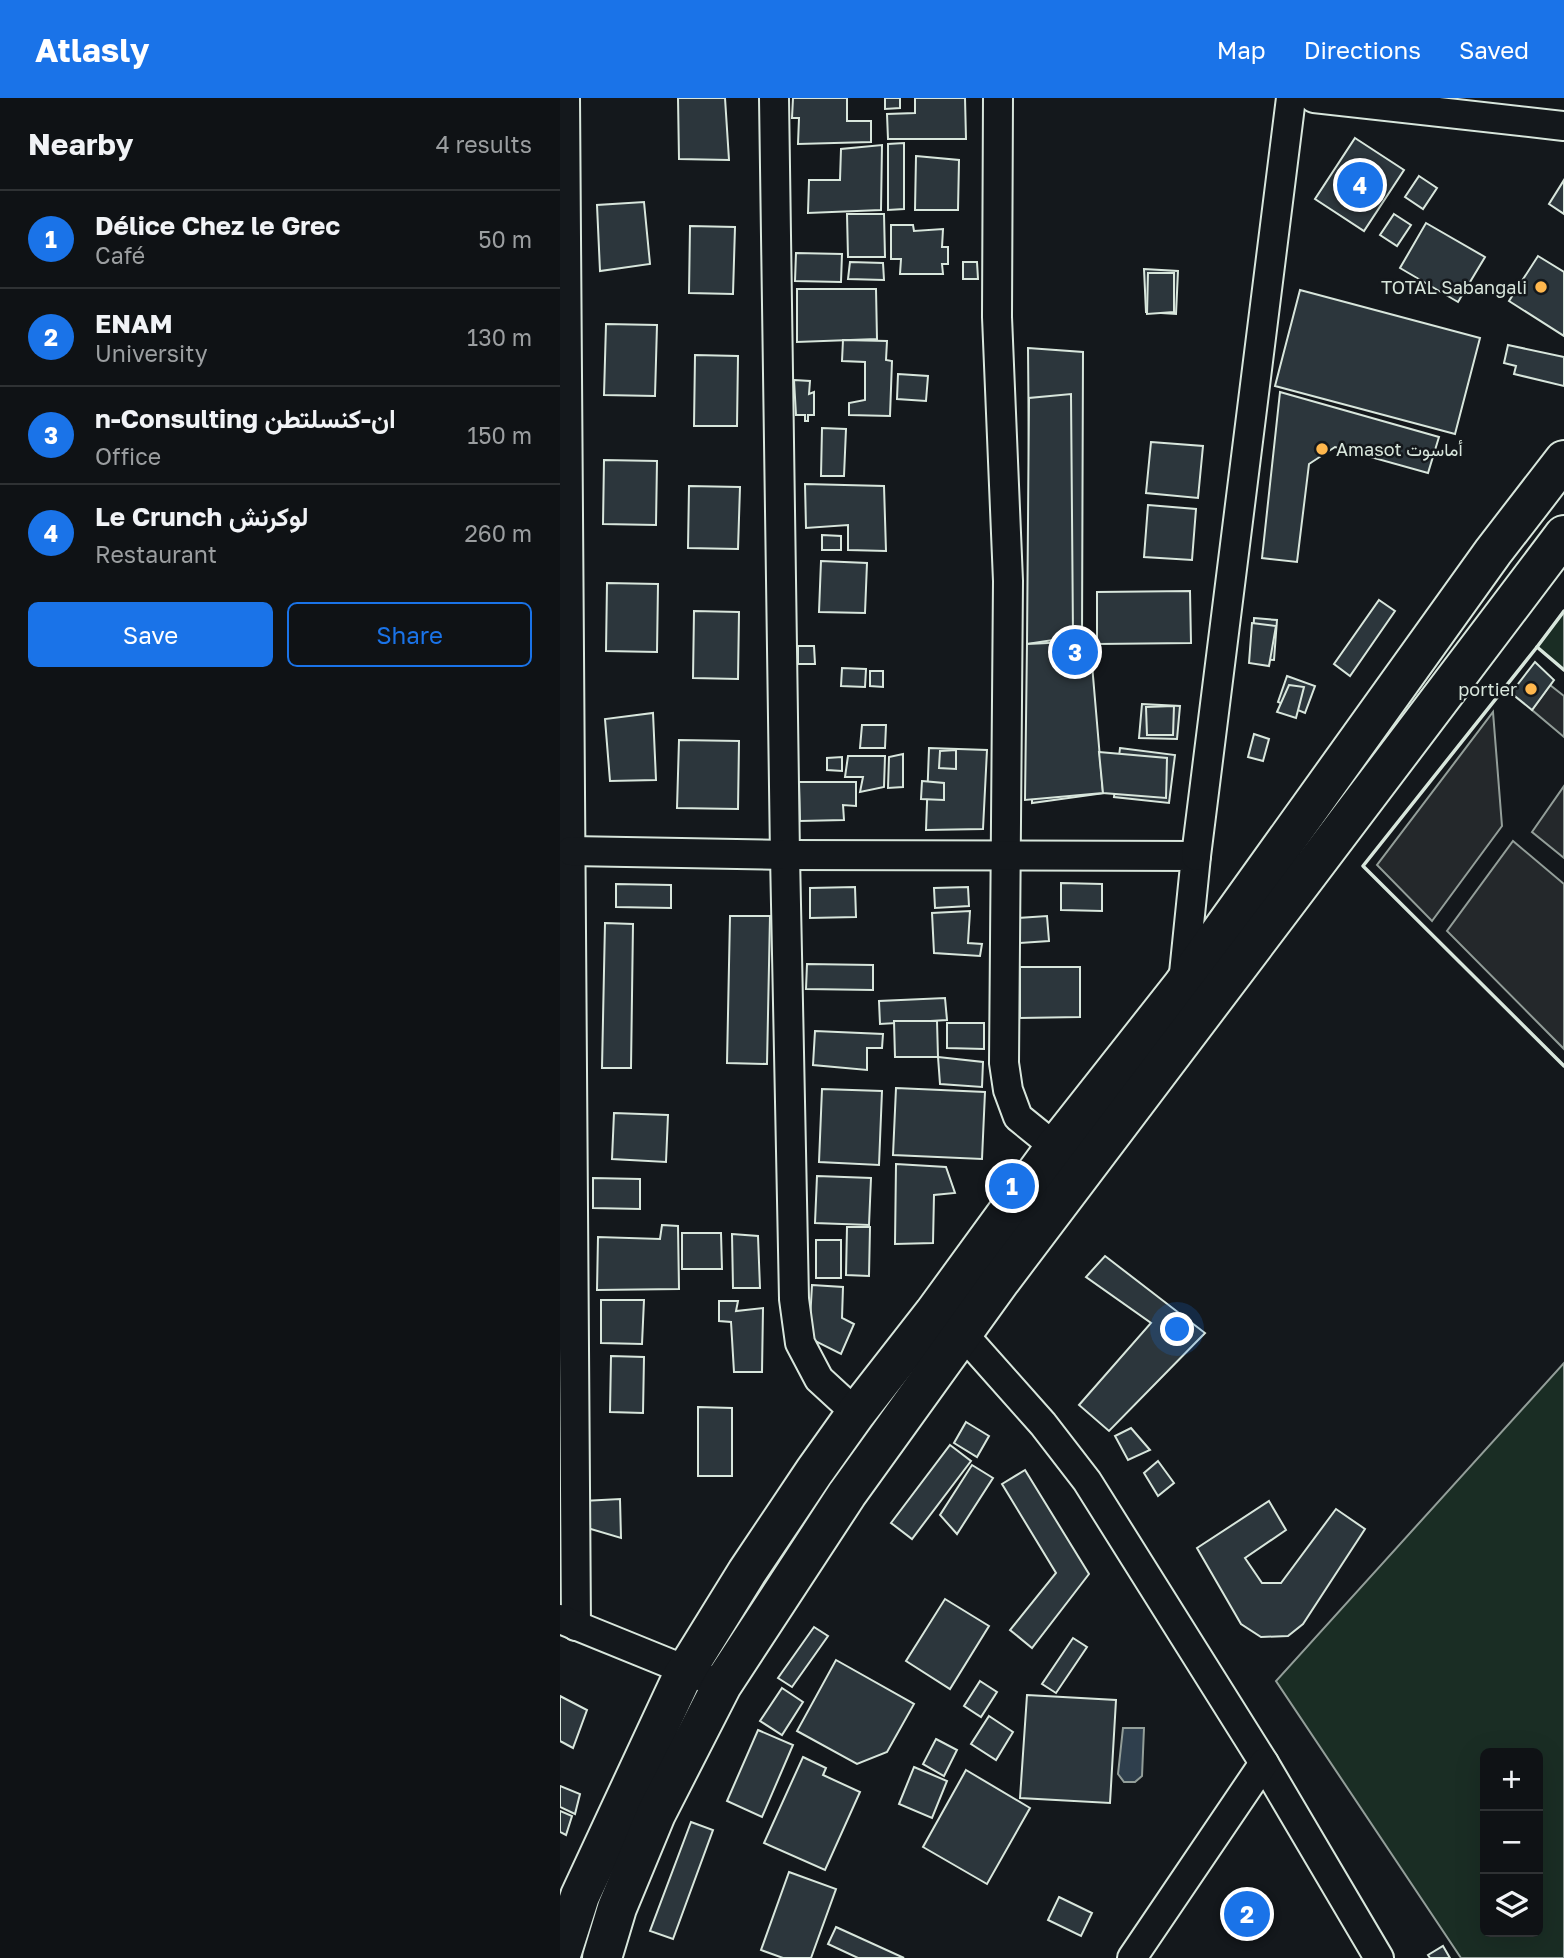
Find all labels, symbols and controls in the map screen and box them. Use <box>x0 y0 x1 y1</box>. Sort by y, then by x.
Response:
text: Atlasly <box>35 30 150 69</box>
text: Map <box>1217 35 1266 64</box>
text: Directions <box>1304 35 1421 64</box>
text: Saved <box>1459 35 1529 64</box>
text: Nearby <box>28 126 133 162</box>
text: 4 results <box>436 130 532 158</box>
pin: 4 <box>1337 159 1383 211</box>
text: Délice Chez le Grec <box>95 210 340 241</box>
text: 1 <box>45 225 57 253</box>
text: 50 m <box>478 225 532 253</box>
text: Café <box>95 241 145 269</box>
place label: TOTAL Sabangali <box>1381 276 1527 298</box>
marker: TOTAL Sabangali <box>1533 279 1549 295</box>
text: ENAM <box>95 308 173 339</box>
text: 2 <box>44 323 58 351</box>
text: 130 m <box>467 323 532 351</box>
text: University <box>95 339 208 367</box>
text: n-Consulting ان-كنسلتطن <box>95 403 396 434</box>
text: 3 <box>44 421 58 449</box>
text: 150 m <box>467 421 532 449</box>
place label: Amasot أماسوت <box>1336 438 1463 461</box>
marker: Amasot أماسوت <box>1314 441 1330 457</box>
text: Office <box>95 442 161 470</box>
text: Le Crunch لوكرنش <box>95 501 309 532</box>
text: 4 <box>44 519 58 547</box>
text: 260 m <box>464 519 532 547</box>
text: Restaurant <box>95 540 217 568</box>
button: Save <box>28 602 273 667</box>
button: Share <box>287 602 532 667</box>
pin: 3 <box>1052 626 1098 678</box>
place label: portier <box>1458 678 1517 700</box>
marker: portier <box>1523 681 1539 697</box>
pin: 1 <box>989 1160 1035 1212</box>
your location <box>1160 1312 1194 1346</box>
map controls <box>1480 1748 1543 1937</box>
button: + <box>1480 1748 1543 1811</box>
button: − <box>1480 1811 1543 1874</box>
button: layers <box>1480 1874 1543 1937</box>
pin: 2 <box>1224 1888 1270 1940</box>

